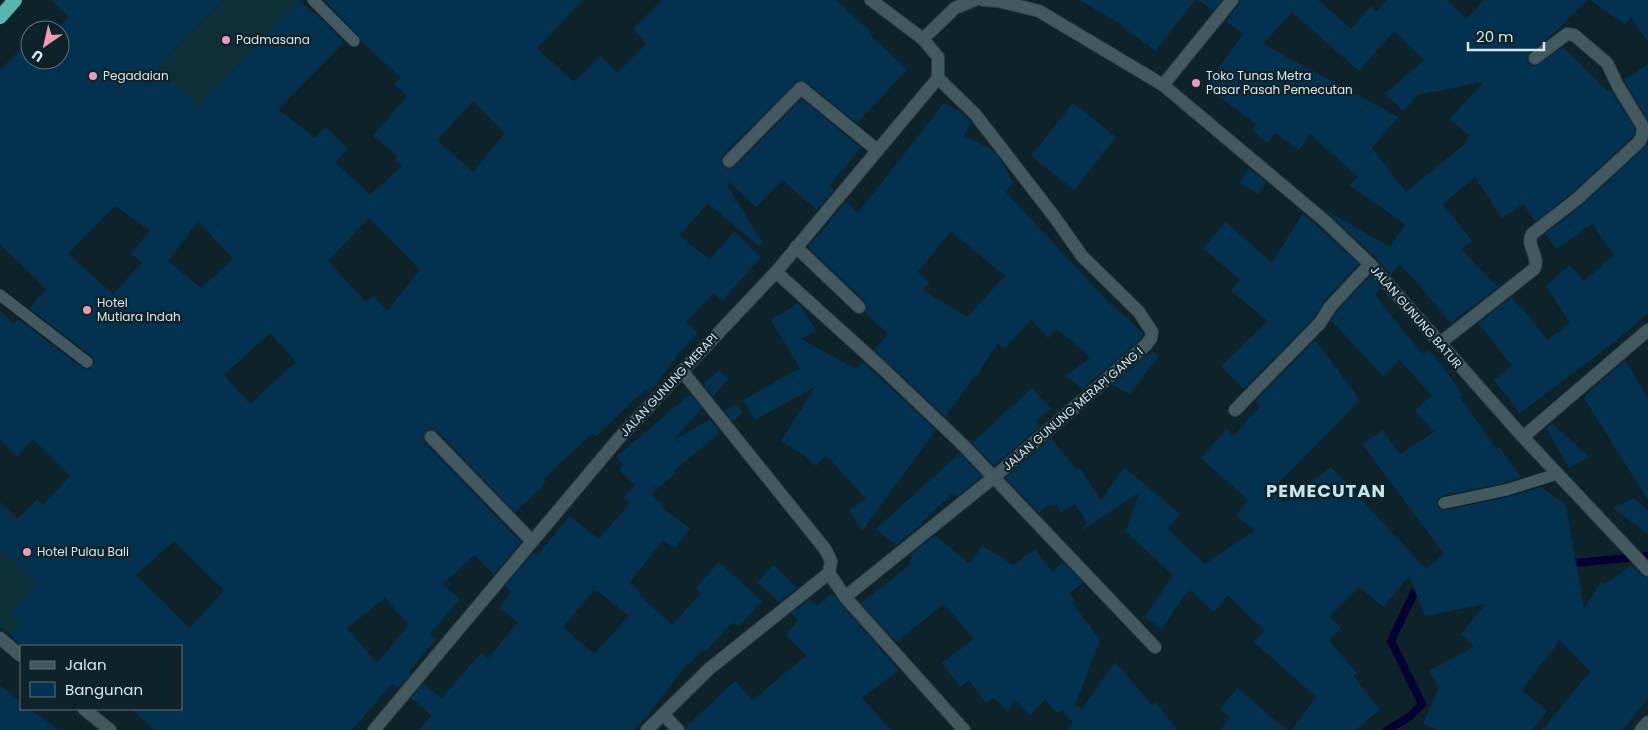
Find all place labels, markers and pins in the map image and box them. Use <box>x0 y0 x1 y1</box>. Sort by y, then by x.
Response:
place label: Padmasana <box>236 31 310 48</box>
marker: Padmasana <box>220 34 232 46</box>
place label: Pegadaian <box>103 67 169 84</box>
place label: Toko Tunas Metra Pasar Pasah Pemecutan <box>1206 67 1353 98</box>
marker: Pegadaian <box>87 70 99 82</box>
marker: Toko Tunas Metra Pasar Pasah Pemecutan <box>1190 77 1202 89</box>
place label: Hotel Mutiara Indah <box>97 294 181 325</box>
marker: Hotel Mutiara Indah <box>81 304 93 316</box>
place label: Hotel Pulau Bali <box>37 543 129 560</box>
marker: Hotel Pulau Bali <box>21 546 33 558</box>

